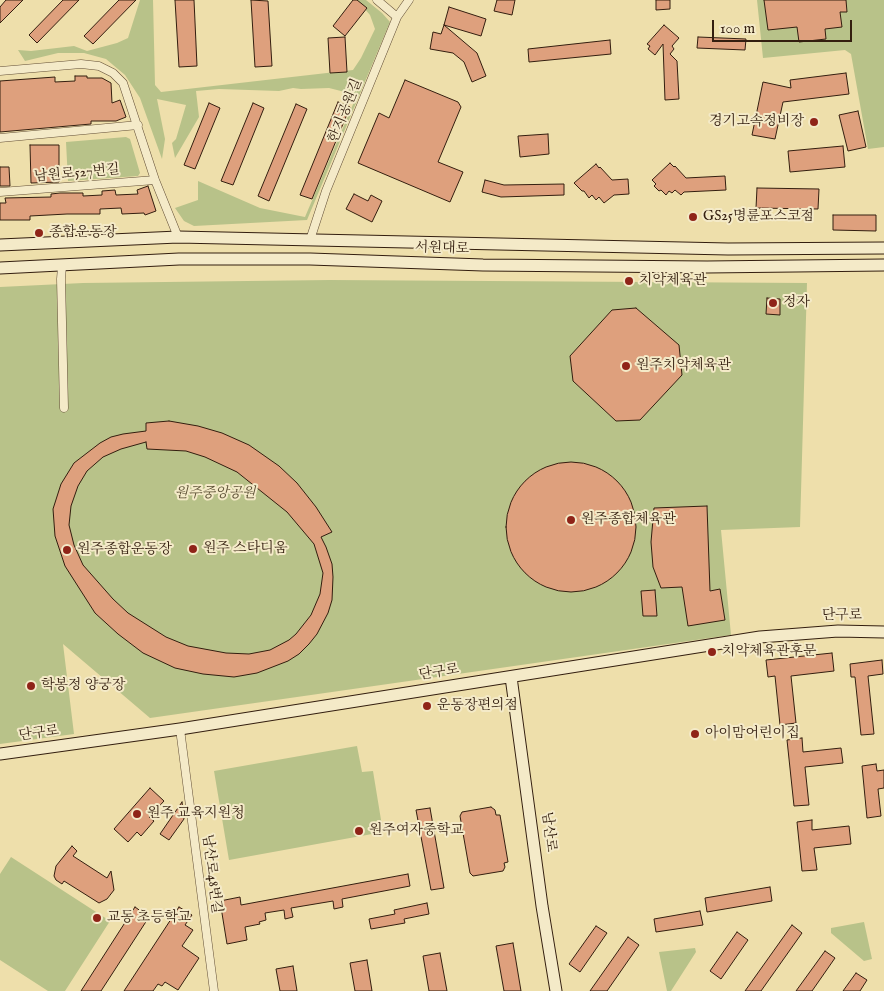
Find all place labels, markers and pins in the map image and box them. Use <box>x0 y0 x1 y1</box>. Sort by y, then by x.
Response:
place label: 경기고속정비장 <box>709 114 804 130</box>
marker: 경기고속정비장 <box>808 116 820 128</box>
place label: GS25명륜포스코점 <box>703 209 814 225</box>
marker: GS25명륜포스코점 <box>687 211 699 223</box>
place label: 종합운동장 <box>49 225 117 241</box>
marker: 종합운동장 <box>33 227 45 239</box>
place label: 치악체육관 <box>639 273 707 289</box>
marker: 치악체육관 <box>623 275 635 287</box>
place label: 정자 <box>783 295 810 311</box>
marker: 정자 <box>767 297 779 309</box>
place label: 원주치악체육관 <box>636 358 731 374</box>
marker: 원주치악체육관 <box>620 360 632 372</box>
place label: 원주종합체육관 <box>581 512 676 528</box>
marker: 원주종합체육관 <box>565 514 577 526</box>
place label: 원주 스타디움 <box>203 541 287 557</box>
place label: 원주종합운동장 <box>77 542 172 558</box>
marker: 원주 스타디움 <box>187 543 199 555</box>
marker: 원주종합운동장 <box>61 544 73 556</box>
place label: 치악체육관후문 <box>722 644 817 660</box>
marker: 치악체육관후문 <box>706 646 718 658</box>
place label: 학봉정 양궁장 <box>41 678 125 694</box>
marker: 학봉정 양궁장 <box>25 680 37 692</box>
place label: 운동장편의점 <box>437 698 518 714</box>
marker: 운동장편의점 <box>421 700 433 712</box>
place label: 아이맘어린이집 <box>705 726 800 742</box>
marker: 아이맘어린이집 <box>689 728 701 740</box>
place label: 원주 교육지원청 <box>147 806 245 822</box>
marker: 원주 교육지원청 <box>131 808 143 820</box>
place label: 원주여자중학교 <box>369 823 464 839</box>
marker: 원주여자중학교 <box>353 825 365 837</box>
place label: 교동 초등학교 <box>107 910 191 926</box>
marker: 교동 초등학교 <box>91 912 103 924</box>

